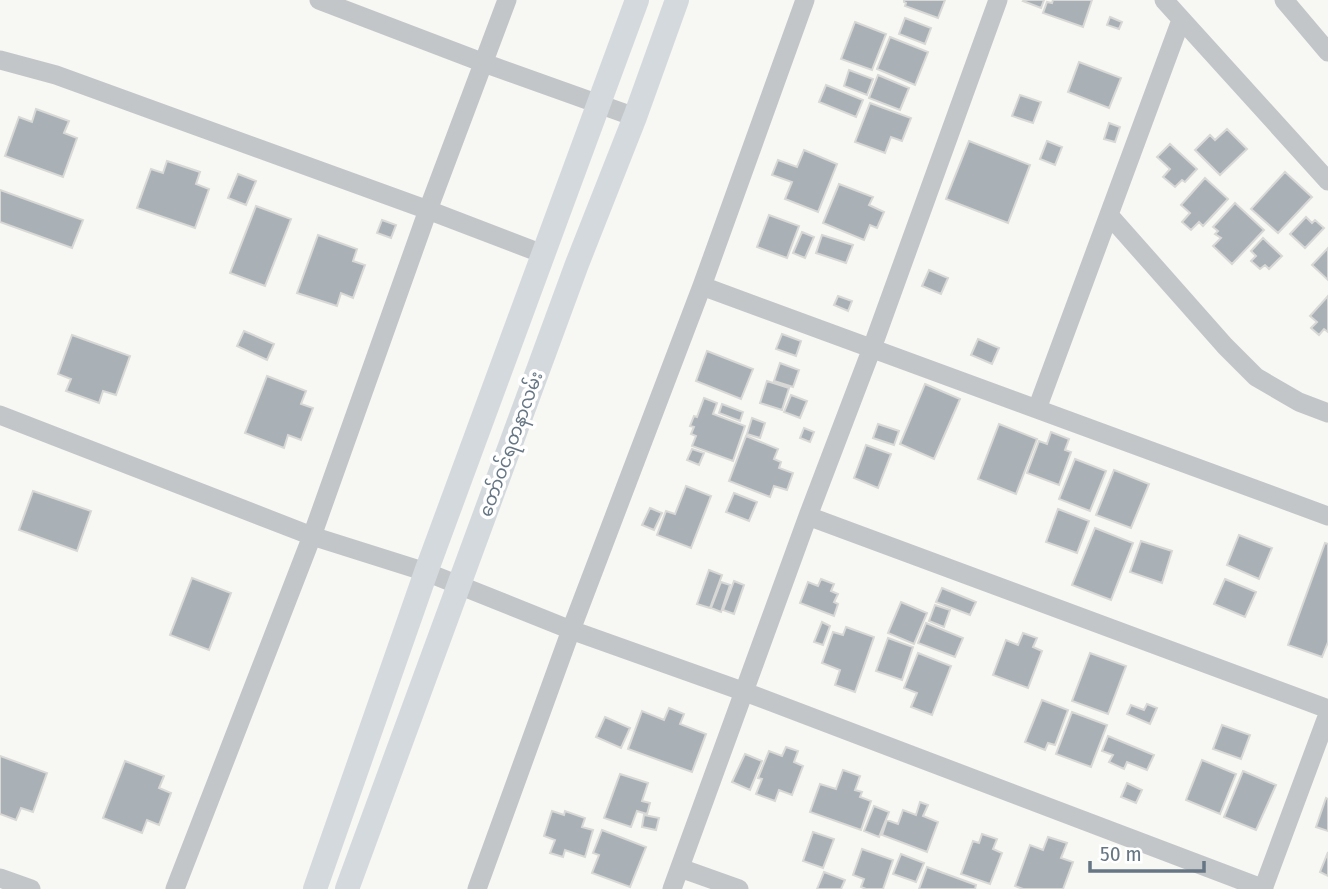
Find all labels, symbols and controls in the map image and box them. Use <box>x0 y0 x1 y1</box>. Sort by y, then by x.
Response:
street label: တော်ဝင်ရတနာလမ်း <box>473 368 551 521</box>
scale bar <box>1090 830 1204 874</box>
text: 50 m <box>1100 841 1142 867</box>

